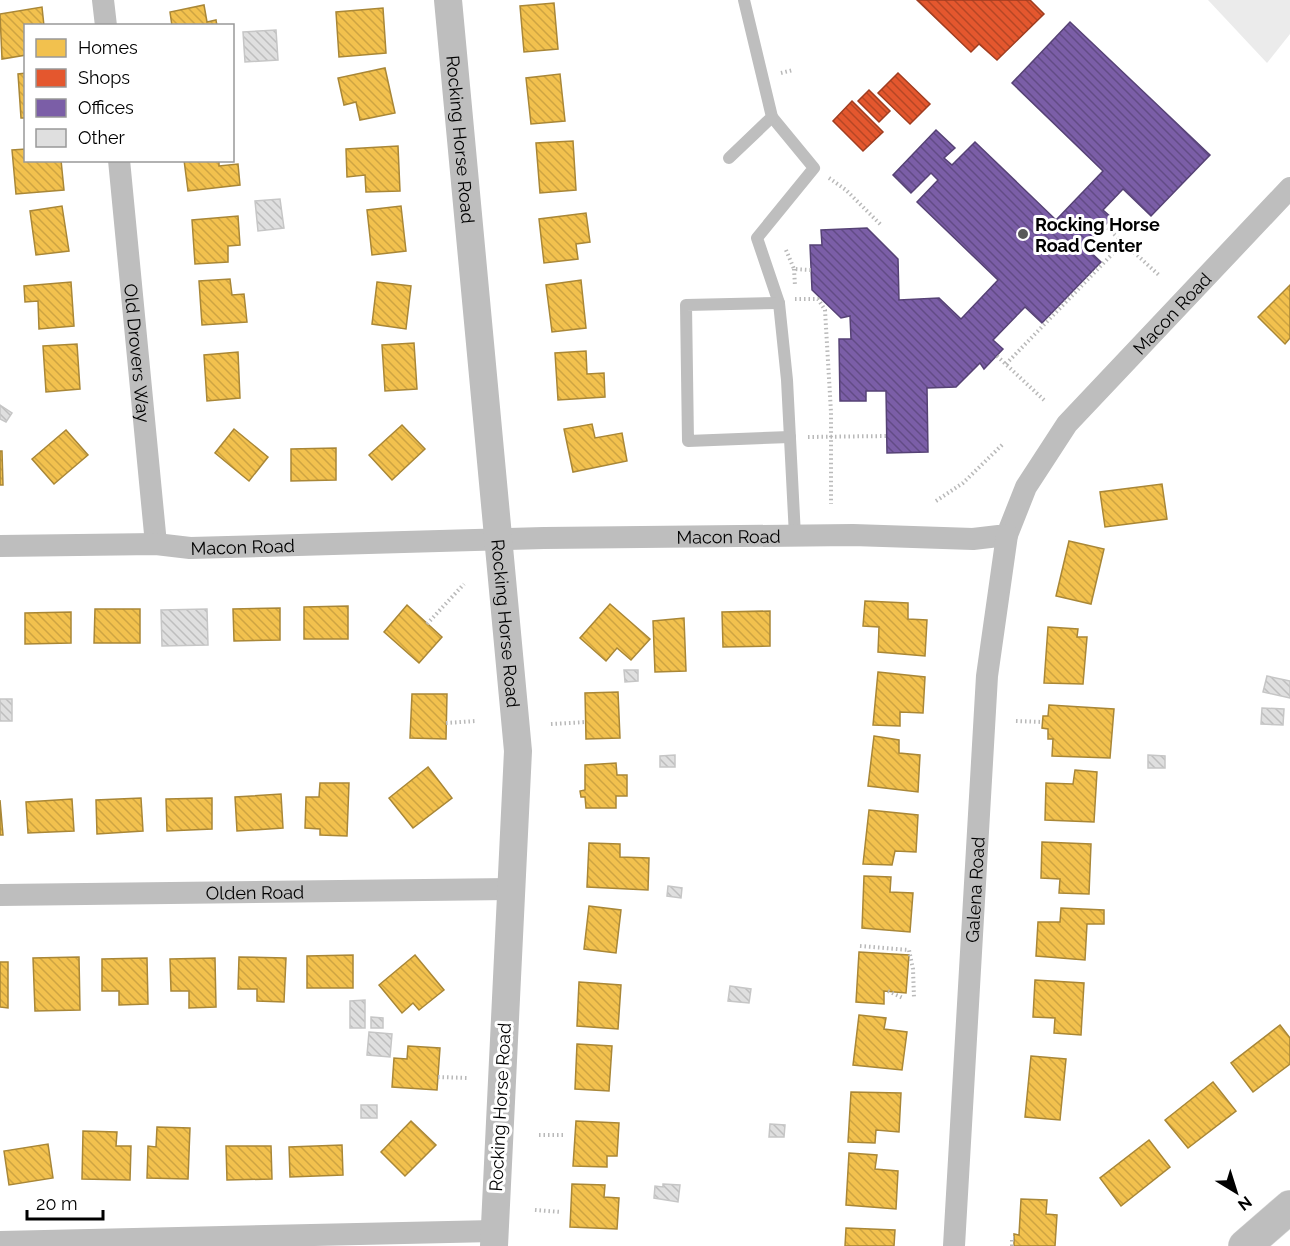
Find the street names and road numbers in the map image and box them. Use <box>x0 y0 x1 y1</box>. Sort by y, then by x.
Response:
street label: Rocking Horse Road <box>443 54 479 225</box>
street label: Macon Road <box>1128 268 1215 358</box>
street label: Old Drovers Way <box>120 283 155 424</box>
street label: Macon Road <box>676 525 781 547</box>
street label: Macon Road <box>190 535 295 558</box>
street label: Rocking Horse Road <box>488 538 524 708</box>
street label: Galena Road <box>961 836 988 943</box>
street label: Olden Road <box>206 881 304 903</box>
street label: Rocking Horse Road <box>485 1022 515 1192</box>

